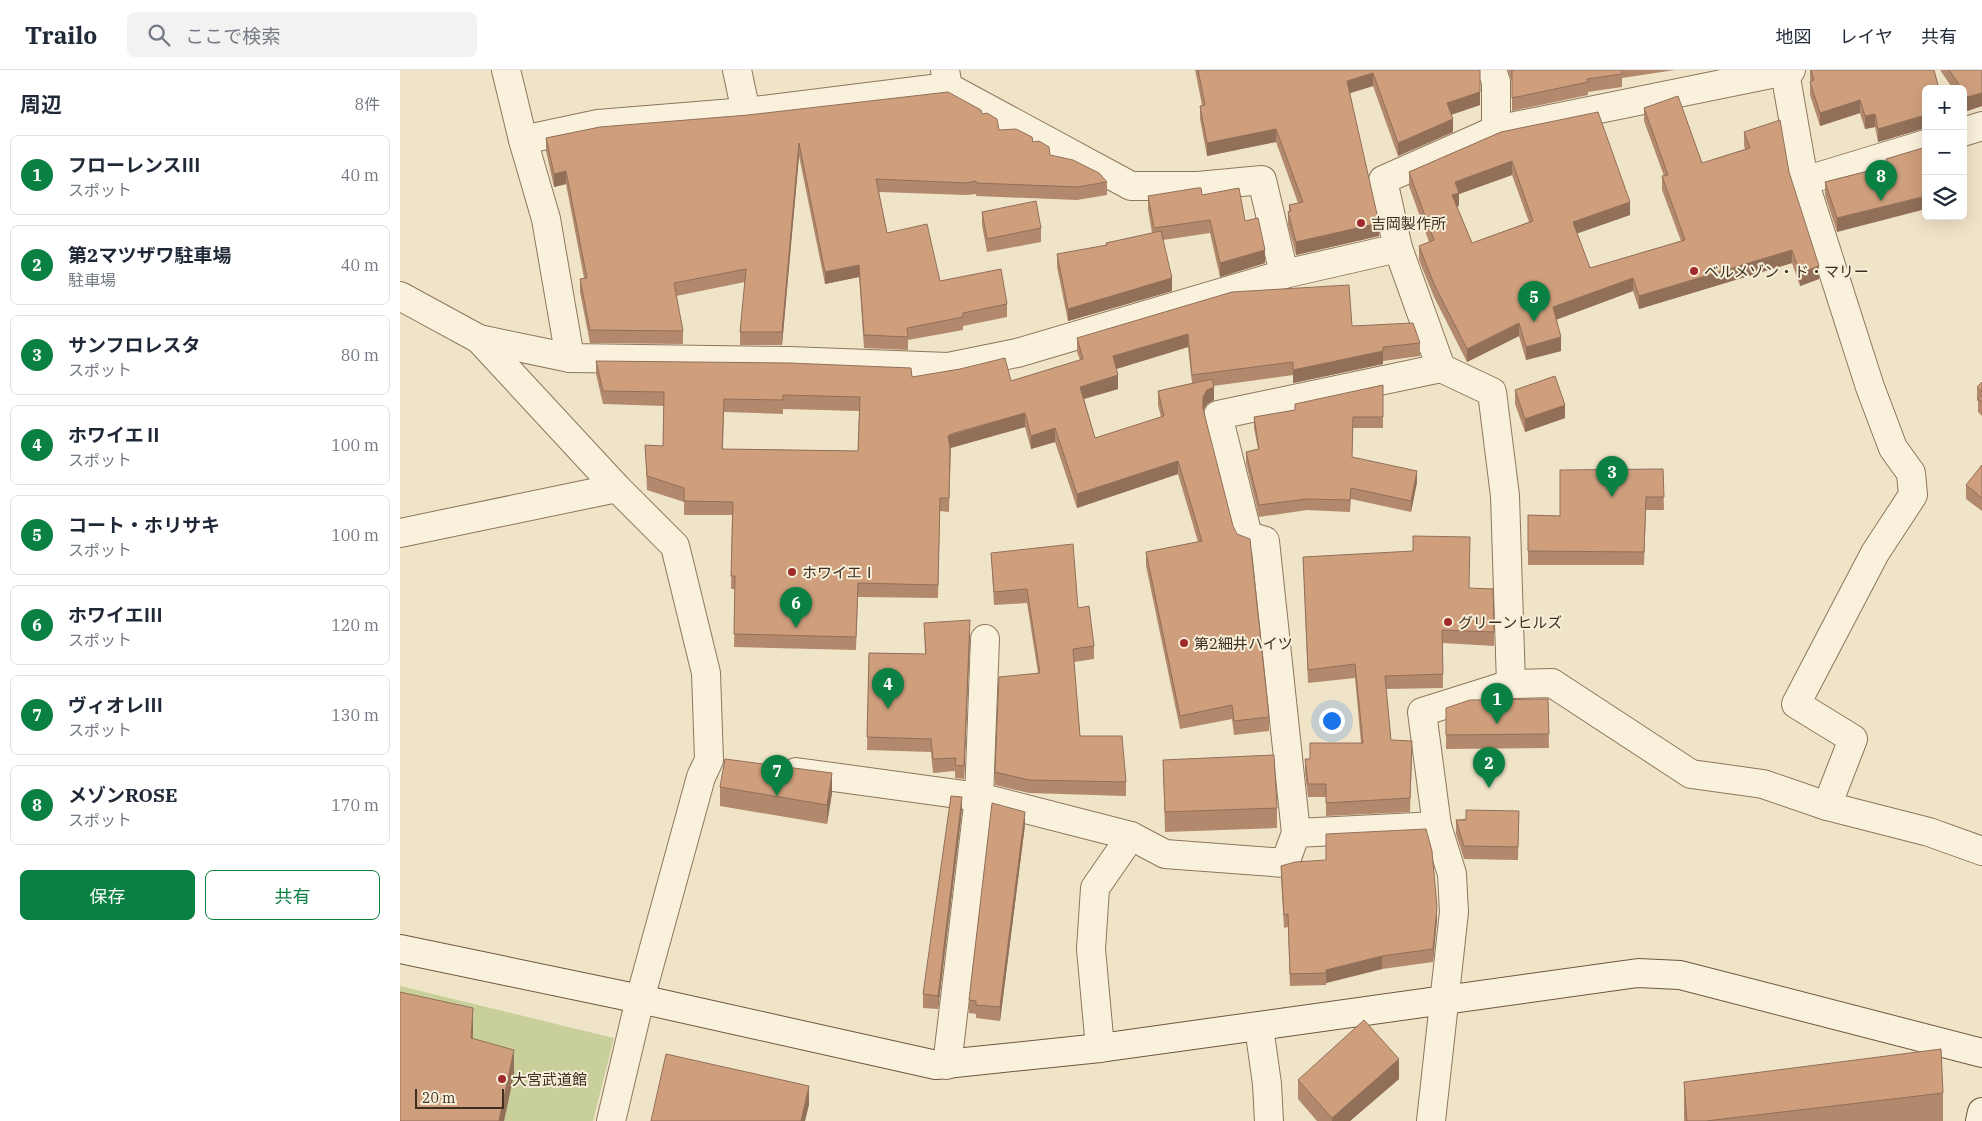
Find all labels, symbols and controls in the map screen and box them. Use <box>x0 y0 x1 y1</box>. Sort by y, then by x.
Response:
search box <box>127 12 477 57</box>
text: Trailo <box>25 19 97 51</box>
icon: search <box>145 21 173 49</box>
text: ここで検索 <box>185 24 280 48</box>
text: 地図 <box>1776 25 1812 48</box>
text: レイヤ <box>1840 25 1893 48</box>
text: 共有 <box>1921 25 1957 48</box>
map controls <box>1922 85 1967 220</box>
button: + <box>1922 85 1967 130</box>
text: 周辺 <box>20 90 62 118</box>
text: 8件 <box>354 94 380 114</box>
button: − <box>1922 130 1967 175</box>
text: フローレンスⅢ <box>68 153 201 177</box>
pin: 8 <box>1865 160 1897 201</box>
text: 1 <box>32 165 42 185</box>
text: 40 m <box>341 165 379 185</box>
button: layers <box>1922 175 1967 220</box>
text: スポット <box>68 180 132 200</box>
place label: 吉岡製作所 <box>1371 214 1446 233</box>
marker: 吉岡製作所 <box>1355 217 1367 229</box>
text: 第2マツザワ駐車場 <box>68 243 231 267</box>
text: 2 <box>32 255 42 275</box>
text: 40 m <box>341 255 379 275</box>
place label: ベルメゾン・ド・マリー <box>1704 262 1869 281</box>
marker: ベルメゾン・ド・マリー <box>1688 265 1700 277</box>
text: 駐車場 <box>68 270 116 290</box>
pin: 5 <box>1518 281 1550 322</box>
text: サンフロレスタ <box>68 333 200 357</box>
text: 3 <box>32 345 42 365</box>
text: 80 m <box>341 345 379 365</box>
text: スポット <box>68 360 132 380</box>
text: ホワイエⅡ <box>68 423 163 447</box>
text: 4 <box>32 435 42 455</box>
text: 100 m <box>331 435 379 455</box>
text: スポット <box>68 450 132 470</box>
pin: 3 <box>1596 456 1628 497</box>
text: コート・ホリサキ <box>68 513 220 537</box>
text: 5 <box>32 525 42 545</box>
text: 100 m <box>331 525 379 545</box>
text: スポット <box>68 540 132 560</box>
place label: ホワイエⅠ <box>802 563 877 582</box>
marker: ホワイエⅠ <box>786 566 798 578</box>
pin: 6 <box>780 587 812 628</box>
text: ホワイエⅢ <box>68 603 163 627</box>
place label: グリーンヒルズ <box>1458 613 1562 632</box>
text: 6 <box>32 615 42 635</box>
text: 120 m <box>331 615 379 635</box>
marker: グリーンヒルズ <box>1442 616 1454 628</box>
text: スポット <box>68 630 132 650</box>
place label: 第2細井ハイツ <box>1194 634 1293 653</box>
marker: 第2細井ハイツ <box>1178 637 1190 649</box>
pin: 4 <box>872 668 904 709</box>
pin: 1 <box>1481 683 1513 724</box>
text: ヴィオレⅢ <box>68 693 163 717</box>
text: 7 <box>32 705 42 725</box>
text: 130 m <box>331 705 379 725</box>
your location <box>1319 708 1345 734</box>
text: スポット <box>68 720 132 740</box>
pin: 2 <box>1473 747 1505 788</box>
pin: 7 <box>761 755 793 796</box>
text: メゾンROSE <box>68 783 177 807</box>
text: 8 <box>32 795 42 815</box>
text: 170 m <box>331 795 379 815</box>
text: スポット <box>68 810 132 830</box>
button: 保存 <box>20 870 195 920</box>
button: 共有 <box>205 870 380 920</box>
place label: 大宮武道館 <box>512 1070 587 1089</box>
marker: 大宮武道館 <box>496 1073 508 1085</box>
scale bar <box>415 1086 504 1109</box>
text: 20 m <box>422 1089 455 1107</box>

